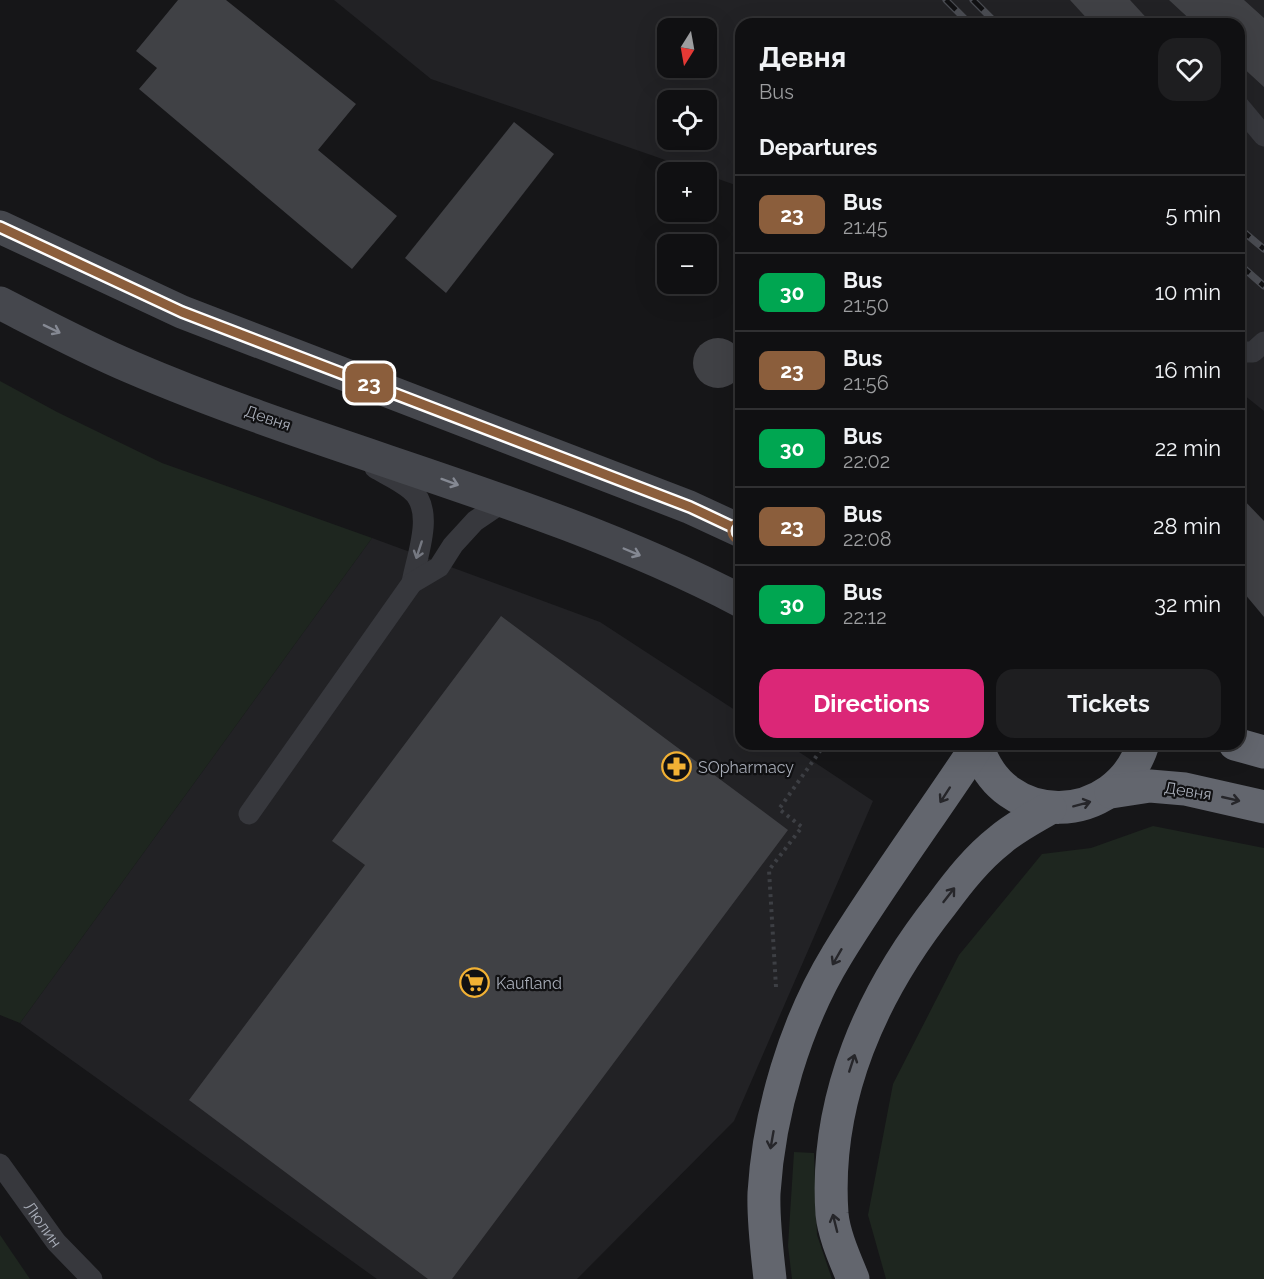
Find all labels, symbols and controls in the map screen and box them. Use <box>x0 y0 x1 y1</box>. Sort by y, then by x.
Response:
north arrow <box>657 18 717 78</box>
map controls <box>657 18 717 294</box>
button: heart <box>1158 38 1221 101</box>
text: Девня <box>759 41 846 74</box>
text: Bus <box>759 80 794 104</box>
button: locate <box>657 90 717 150</box>
text: Departures <box>759 134 877 160</box>
button: + <box>657 162 717 222</box>
text: Bus <box>843 189 882 215</box>
text: 5 min <box>1166 201 1221 227</box>
text: 23 <box>780 202 804 227</box>
text: 21:45 <box>843 215 888 239</box>
button: − <box>657 234 717 294</box>
text: Bus <box>843 267 882 293</box>
text: 10 min <box>1155 279 1221 305</box>
text: 30 <box>780 280 804 305</box>
text: 21:50 <box>843 293 889 317</box>
one-way arrow <box>43 324 61 336</box>
text: Bus <box>843 345 882 371</box>
text: 16 min <box>1155 357 1221 383</box>
text: 23 <box>780 358 804 383</box>
line badge: 23 <box>342 364 396 403</box>
text: 23 <box>357 371 381 396</box>
text: 21:56 <box>843 371 889 395</box>
street label: Девня <box>242 401 294 435</box>
text: Bus <box>843 423 882 449</box>
text: 22 min <box>1155 435 1221 461</box>
text: 30 <box>780 436 804 461</box>
text: 22:02 <box>843 449 890 473</box>
one-way arrow <box>440 478 458 489</box>
text: Bus <box>843 501 882 527</box>
text: 28 min <box>1153 513 1221 539</box>
text: 23 <box>780 514 804 539</box>
unlabelled marker <box>728 518 754 544</box>
text: 22:08 <box>843 527 892 551</box>
one-way arrow <box>413 540 424 559</box>
one-way arrow <box>622 546 640 558</box>
text: Bus <box>843 579 882 605</box>
text: 32 min <box>1154 591 1221 617</box>
text: 30 <box>780 592 804 617</box>
text: 22:12 <box>843 605 887 629</box>
button: Directions <box>759 669 984 738</box>
button: Tickets <box>996 669 1221 738</box>
pharmacy icon: SOpharmacy <box>661 751 693 783</box>
place label: SOpharmacy <box>698 758 794 777</box>
street label: Девня <box>1163 778 1213 804</box>
one-way arrow <box>939 786 951 803</box>
one-way arrow <box>1221 793 1240 805</box>
one-way arrow <box>1072 798 1091 809</box>
one-way arrow <box>942 887 955 903</box>
one-way arrow <box>830 948 842 965</box>
supermarket icon: Kaufland <box>459 967 491 999</box>
place label: Kaufland <box>496 974 562 993</box>
one-way arrow <box>848 1054 859 1073</box>
one-way arrow <box>766 1129 777 1149</box>
street label: Люлин <box>20 1197 66 1251</box>
one-way arrow <box>828 1214 840 1233</box>

